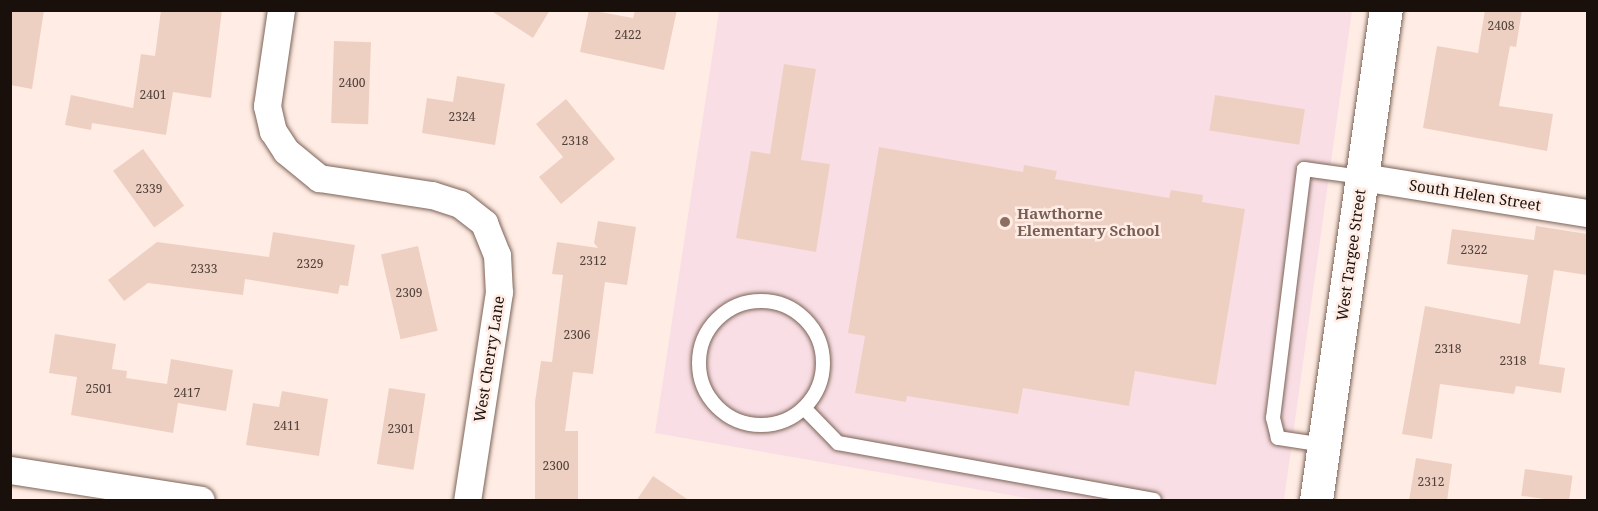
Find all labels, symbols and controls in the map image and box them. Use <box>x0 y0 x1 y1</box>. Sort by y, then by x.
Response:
house number: 2408 <box>1488 19 1514 33</box>
house number: 2422 <box>615 28 641 42</box>
house number: 2400 <box>339 76 365 90</box>
house number: 2401 <box>140 88 166 102</box>
house number: 2324 <box>449 110 475 124</box>
house number: 2318 <box>562 134 588 148</box>
street label: South Helen Street <box>1408 176 1542 214</box>
house number: 2339 <box>136 182 162 196</box>
street label: West Targee Street <box>1333 188 1369 322</box>
place label: Hawthorne Elementary School <box>1017 204 1160 239</box>
marker: Hawthorne Elementary School <box>998 215 1012 229</box>
house number: 2322 <box>1461 243 1487 257</box>
house number: 2312 <box>580 254 606 268</box>
house number: 2329 <box>297 257 323 271</box>
house number: 2333 <box>191 262 217 276</box>
house number: 2309 <box>396 286 422 300</box>
street label: West Cherry Lane <box>470 295 508 423</box>
house number: 2306 <box>564 328 590 342</box>
house number: 2318 <box>1435 342 1461 356</box>
house number: 2318 <box>1500 354 1526 368</box>
house number: 2501 <box>86 382 112 396</box>
house number: 2417 <box>174 386 200 400</box>
house number: 2411 <box>274 419 300 433</box>
house number: 2301 <box>388 422 414 436</box>
house number: 2300 <box>543 459 569 473</box>
house number: 2312 <box>1418 475 1444 489</box>

